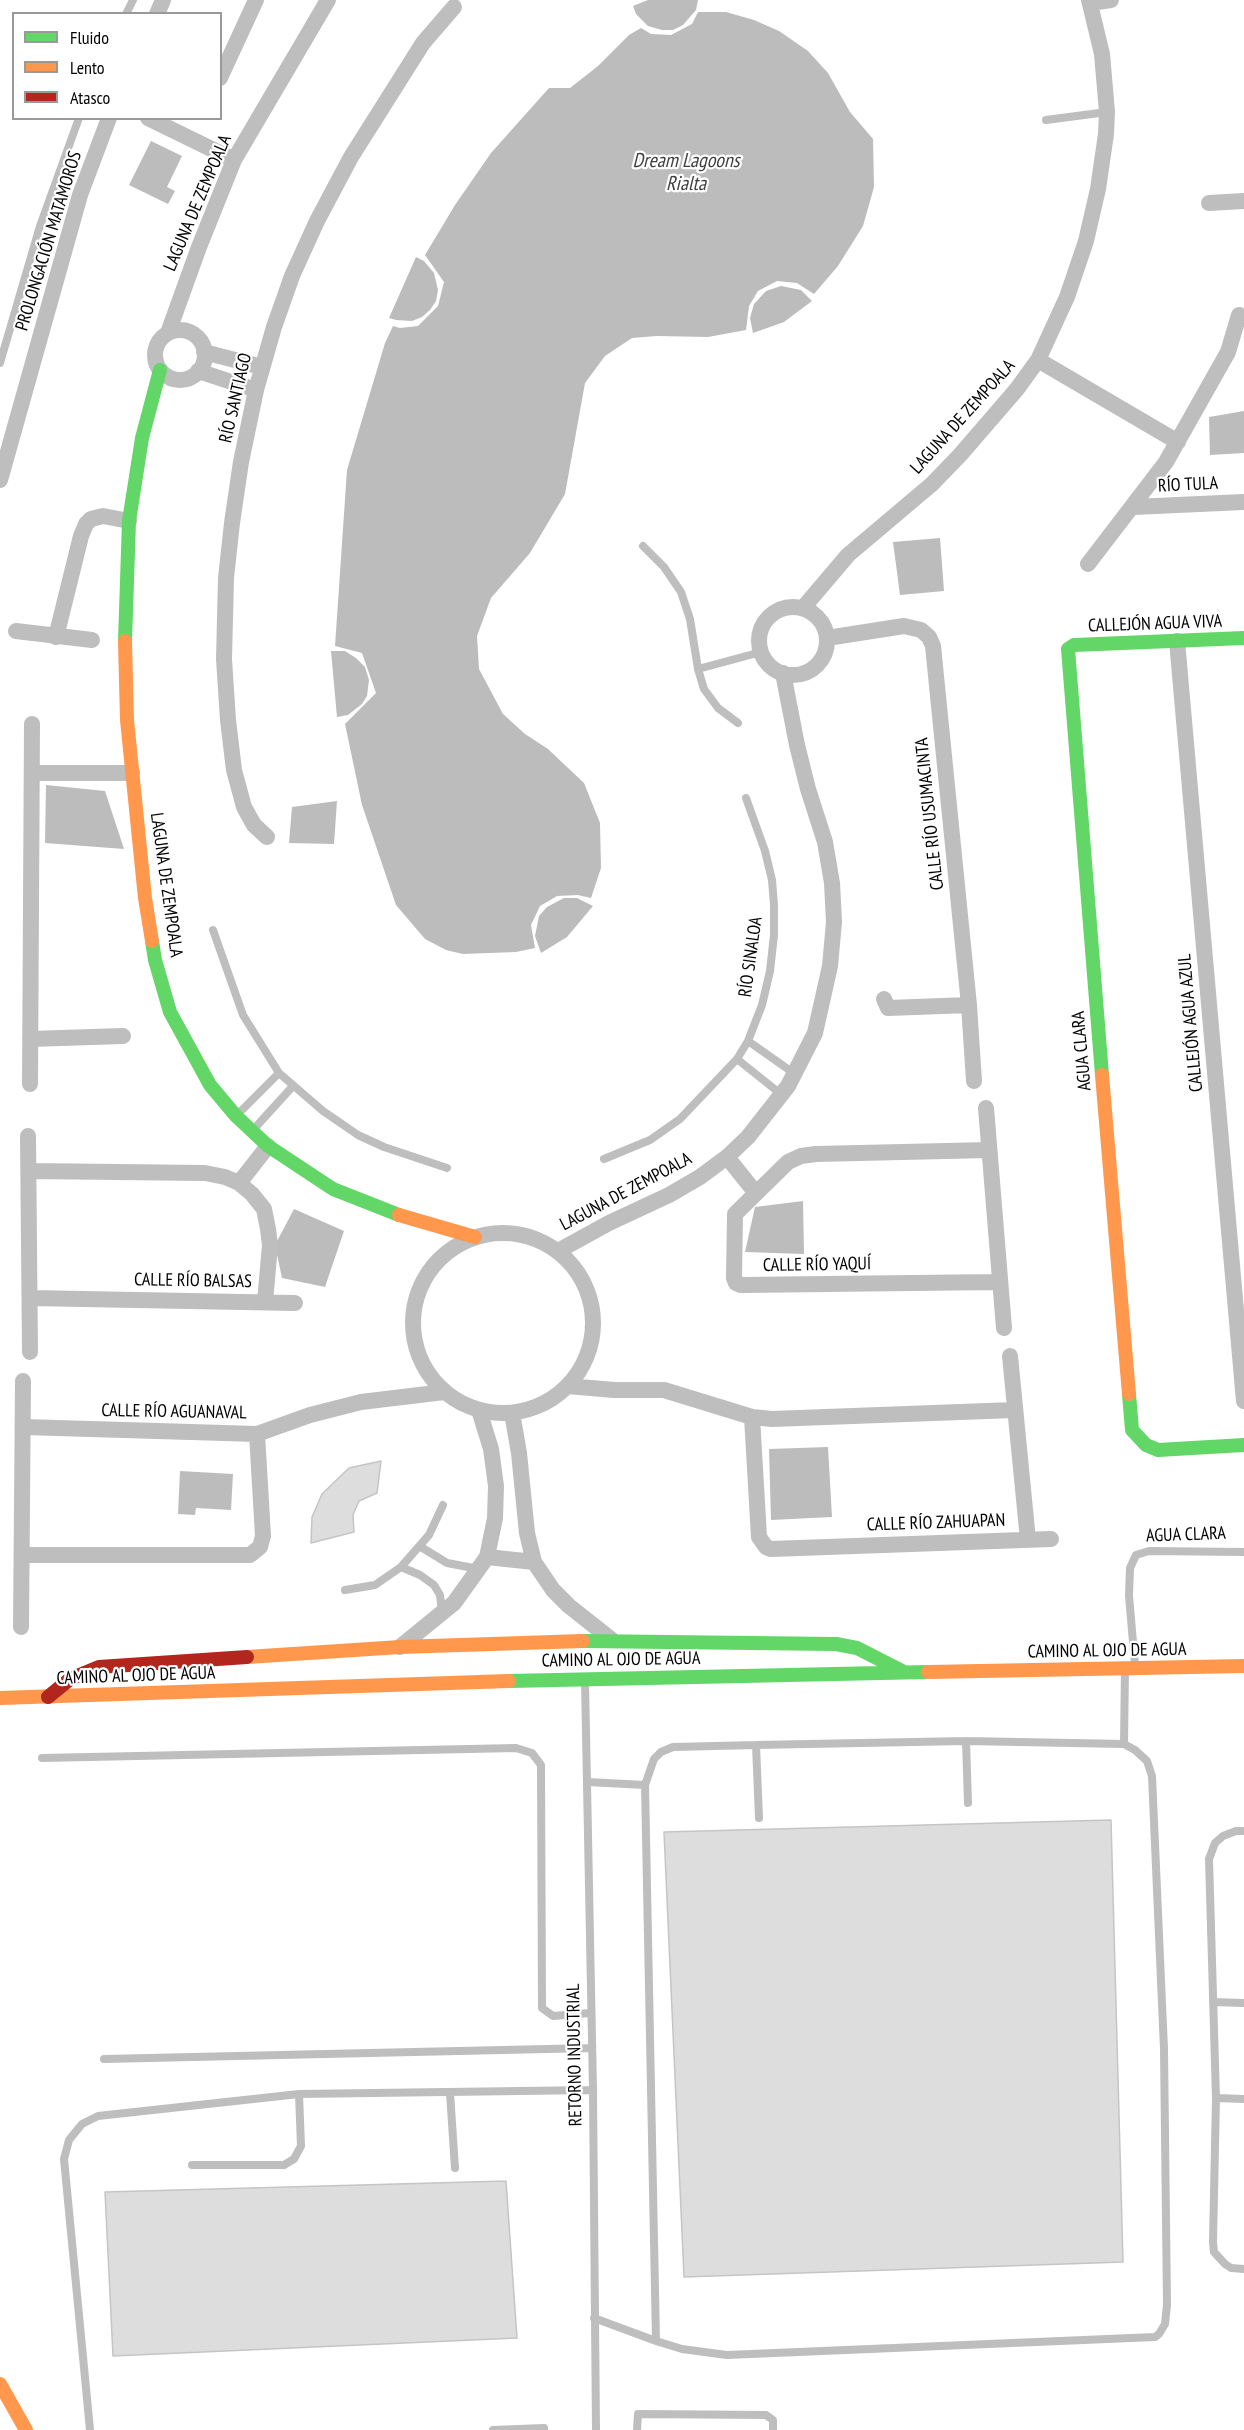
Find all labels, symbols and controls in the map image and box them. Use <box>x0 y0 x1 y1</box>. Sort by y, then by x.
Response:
legend <box>12 12 222 120</box>
text: Fluido <box>70 26 109 49</box>
text: Lento <box>70 56 105 79</box>
text: Atasco <box>70 86 110 109</box>
street label: LAGUNA DE ZEMPOALA <box>160 132 236 274</box>
street label: PROLONGACIÓN MATAMOROS <box>11 149 87 333</box>
water label: Dream Lagoons Rialta <box>633 149 739 196</box>
street label: RÍO SANTIAGO <box>215 351 257 445</box>
street label: LAGUNA DE ZEMPOALA <box>906 356 1020 478</box>
street label: RÍO TULA <box>1157 473 1219 497</box>
street label: CALLEJÓN AGUA VIVA <box>1088 611 1222 637</box>
street label: CALLE RÍO USUMACINTA <box>911 737 949 891</box>
street label: LAGUNA DE ZEMPOALA <box>145 811 187 959</box>
street label: RÍO SINALOA <box>735 915 767 999</box>
street label: CALLEJÓN AGUA AZUL <box>1174 953 1208 1093</box>
street label: AGUA CLARA <box>1068 1010 1096 1092</box>
street label: LAGUNA DE ZEMPOALA <box>556 1148 696 1236</box>
street label: CALLE RÍO YAQUÍ <box>763 1253 871 1277</box>
street label: CALLE RÍO BALSAS <box>134 1269 252 1293</box>
street label: CALLE RÍO AGUANAVAL <box>101 1400 247 1424</box>
street label: CALLE RÍO ZAHUAPAN <box>866 1510 1006 1536</box>
street label: AGUA CLARA <box>1146 1523 1226 1547</box>
street label: CAMINO AL OJO DE AGUA <box>1027 1639 1187 1663</box>
street label: CAMINO AL OJO DE AGUA <box>541 1648 701 1672</box>
street label: CAMINO AL OJO DE AGUA <box>56 1662 216 1690</box>
street label: RETORNO INDUSTRIAL <box>563 1983 587 2127</box>

